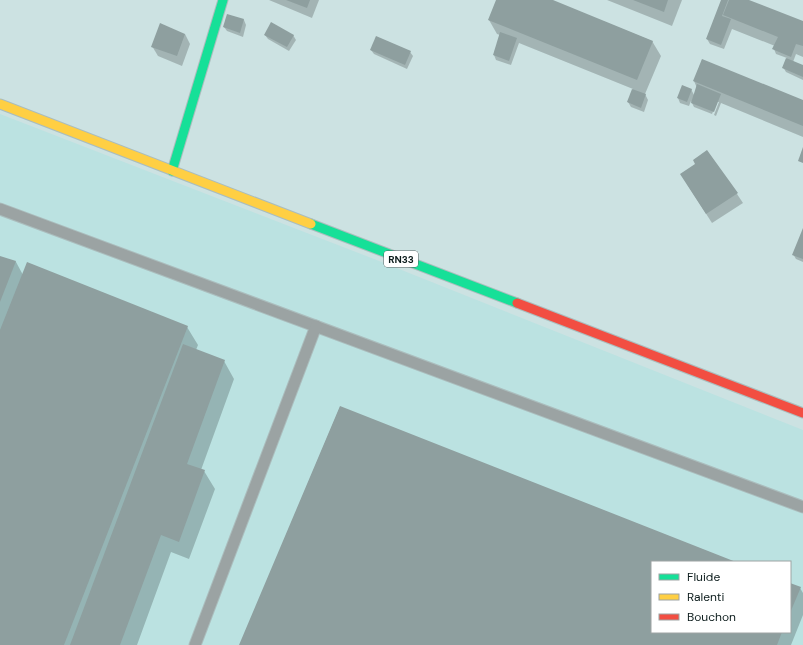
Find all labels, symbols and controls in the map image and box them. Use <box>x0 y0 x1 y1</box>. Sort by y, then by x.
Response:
road number: RN33 <box>384 251 418 267</box>
legend <box>651 561 791 633</box>
text: Fluide <box>687 569 720 585</box>
text: Ralenti <box>687 589 725 605</box>
text: Bouchon <box>687 609 736 625</box>

